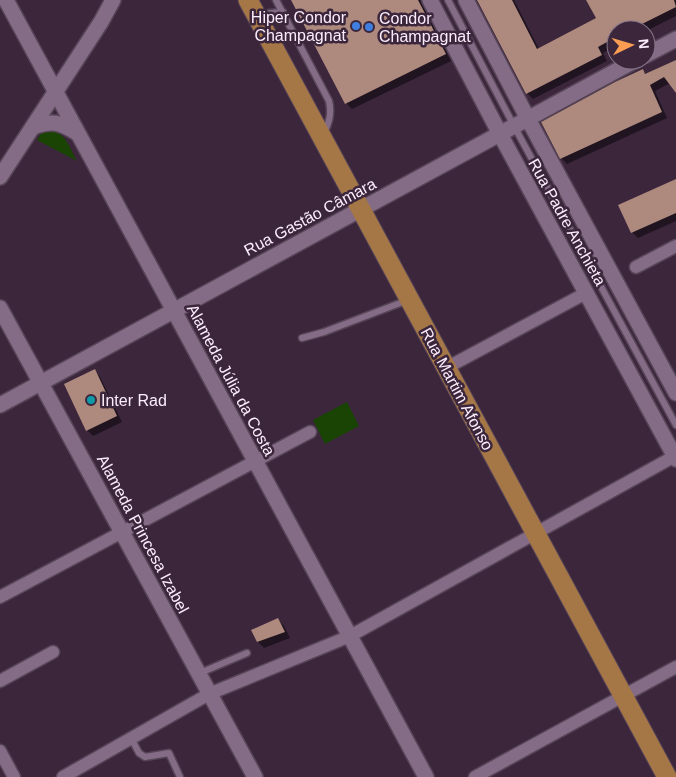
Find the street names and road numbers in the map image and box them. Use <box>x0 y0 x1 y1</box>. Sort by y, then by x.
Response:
street label: Rua Padre Anchieta <box>525 156 609 288</box>
street label: Rua Gastão Câmara <box>241 175 379 259</box>
street label: Alameda Júlia da Costa <box>184 301 278 459</box>
street label: Rua Martim Afonso <box>418 325 496 453</box>
street label: Alameda Princesa Izabel <box>94 452 192 616</box>

